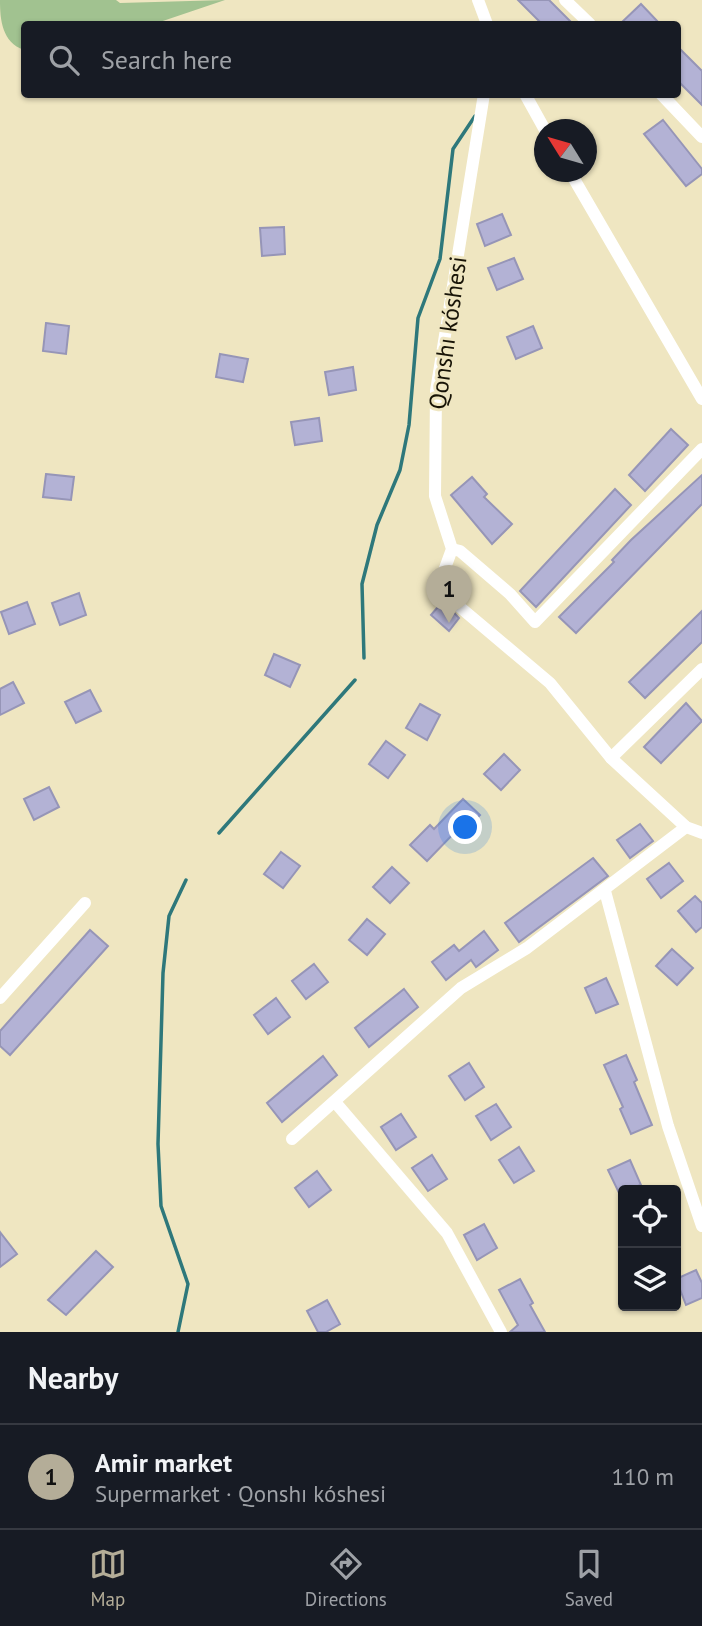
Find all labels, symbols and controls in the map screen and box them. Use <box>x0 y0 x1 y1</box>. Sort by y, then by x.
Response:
search box <box>21 21 681 98</box>
icon: search <box>45 41 83 79</box>
text: Search here <box>101 43 232 76</box>
north arrow <box>534 119 597 182</box>
street label: Qonshı kóshesi <box>421 254 474 412</box>
pin: 1 <box>426 565 472 623</box>
your location <box>448 810 482 844</box>
map controls <box>618 1185 681 1311</box>
button: locate <box>618 1185 681 1248</box>
button: layers <box>618 1248 681 1311</box>
text: Nearby <box>28 1358 118 1397</box>
text: Amir market <box>95 1446 232 1479</box>
text: 1 <box>44 1462 58 1491</box>
text: 110 m <box>612 1462 674 1491</box>
text: Supermarket · Qonshı kóshesi <box>95 1479 386 1508</box>
tab: Map <box>89 1545 127 1611</box>
tab: Directions <box>305 1545 387 1611</box>
tab: Saved <box>565 1545 613 1611</box>

